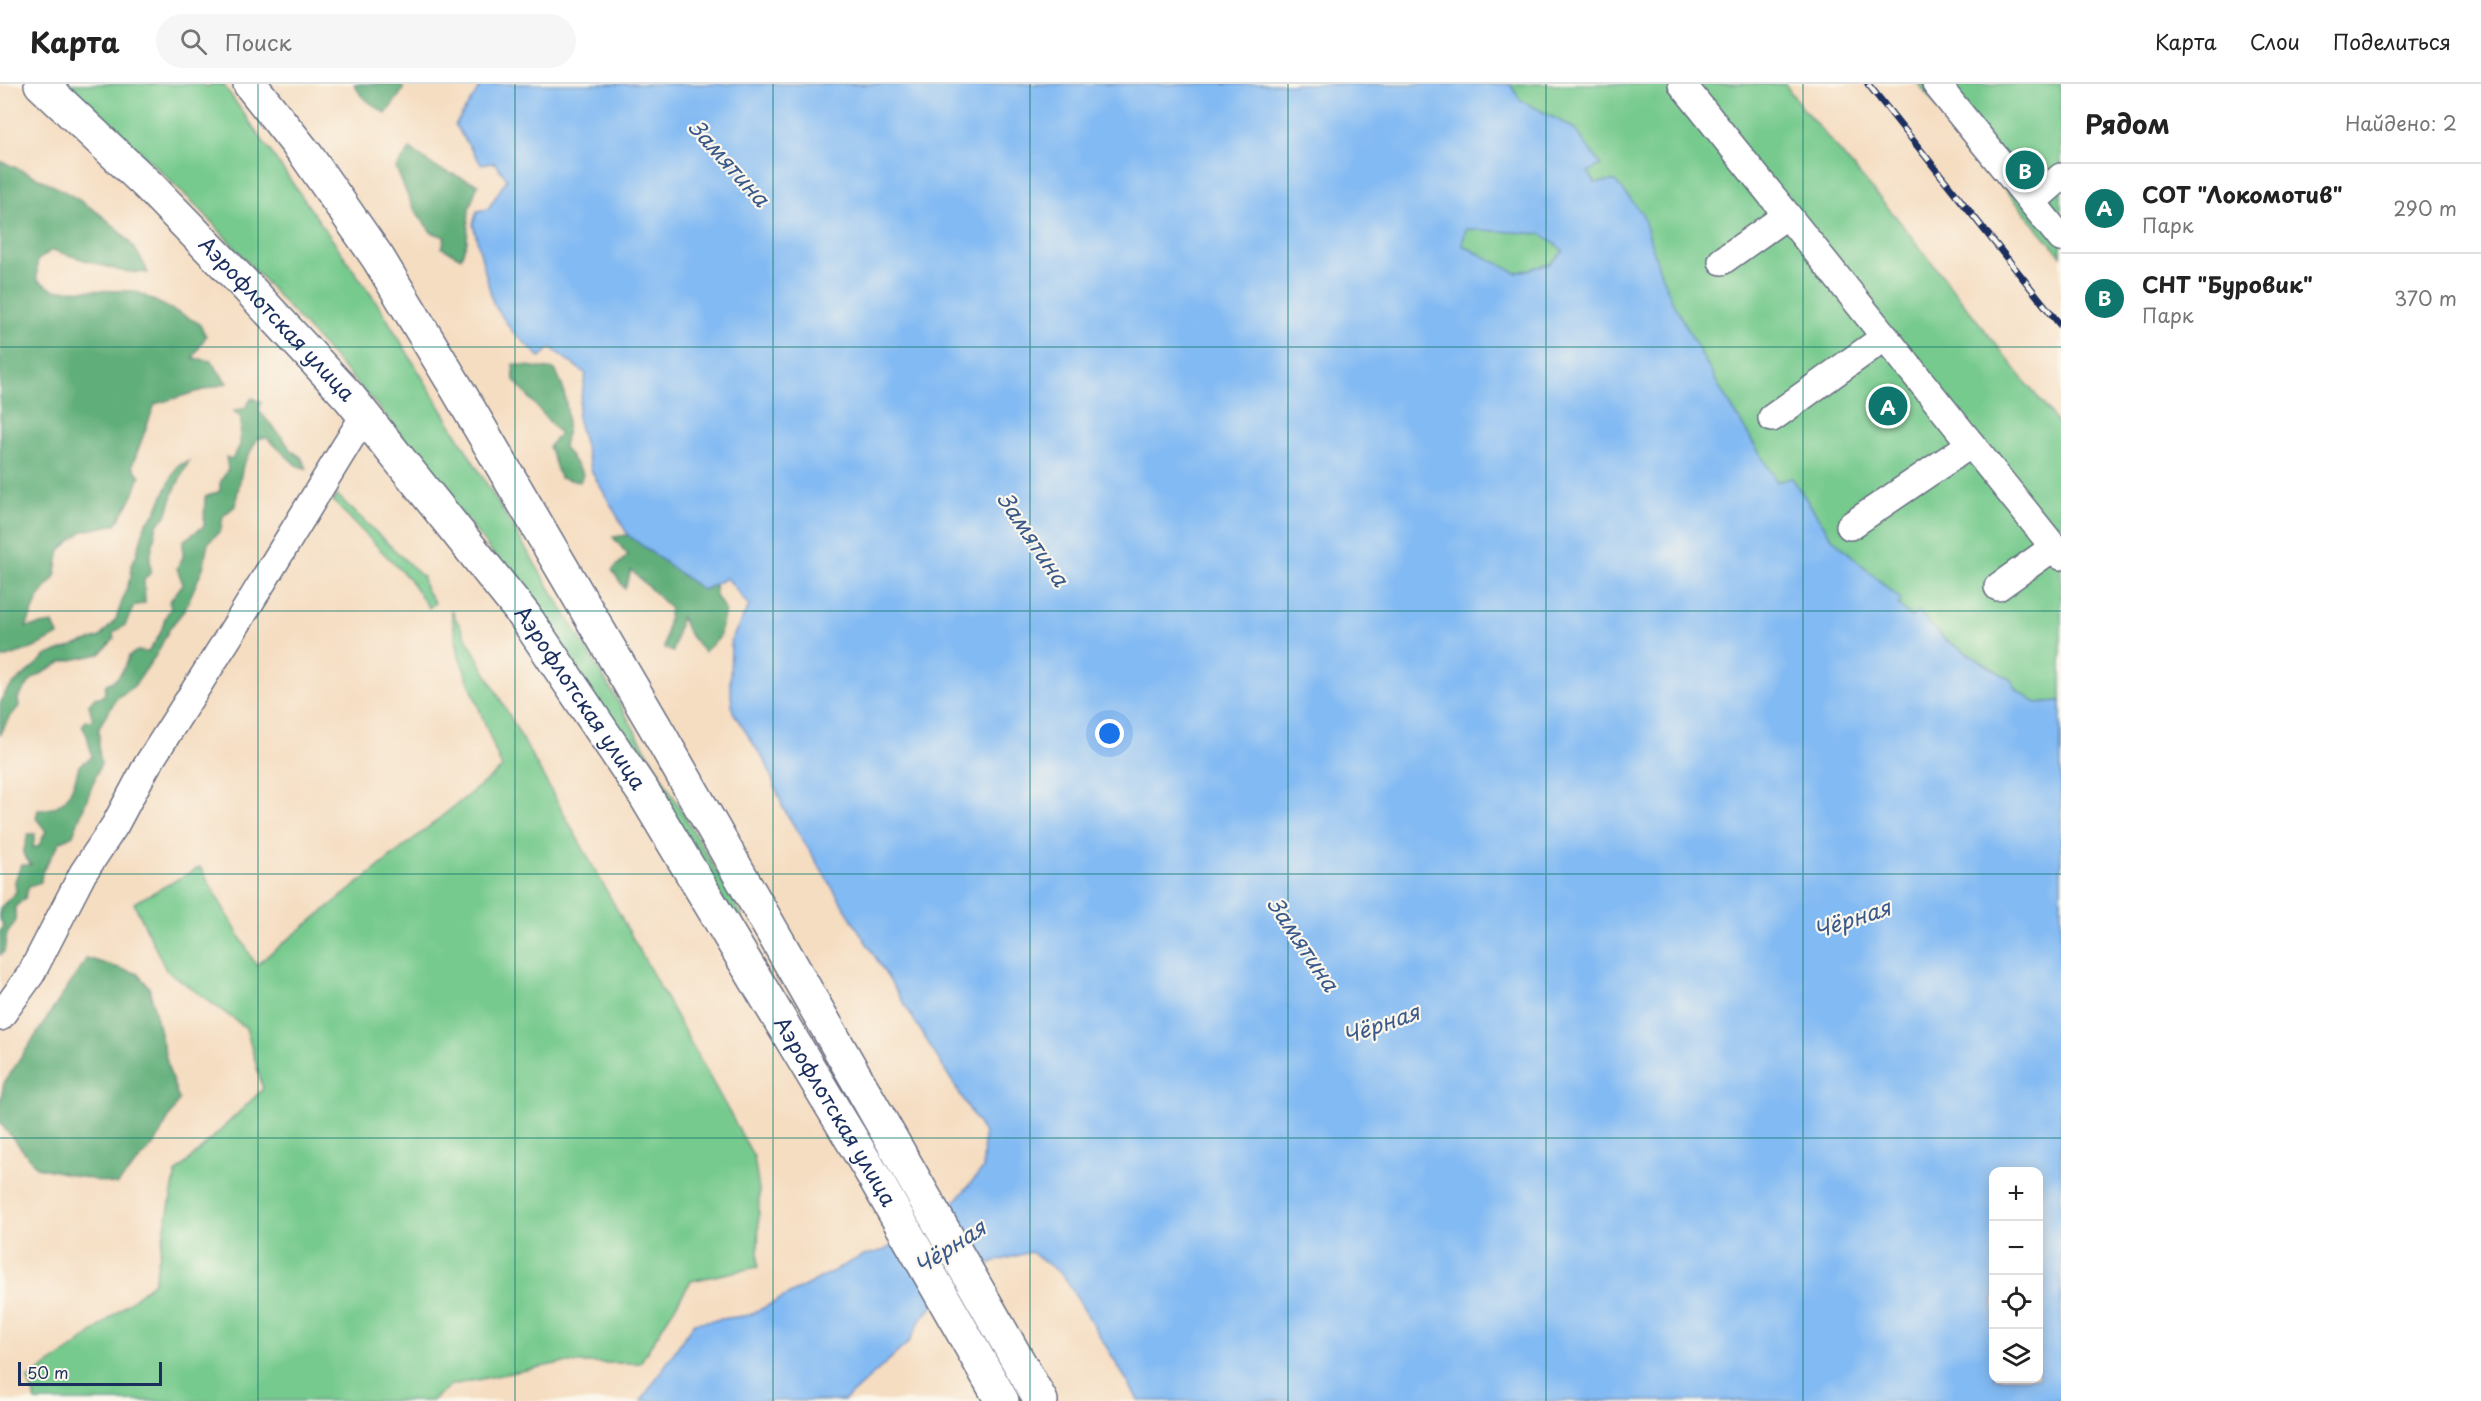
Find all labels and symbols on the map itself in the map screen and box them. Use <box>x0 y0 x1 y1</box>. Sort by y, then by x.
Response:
water label: Замятина <box>682 111 779 214</box>
pin: B <box>2006 148 2044 193</box>
street label: Аэрофлотская улица <box>192 228 364 408</box>
pin: A <box>1868 384 1908 428</box>
water label: Замятина <box>990 484 1079 593</box>
street label: Аэрофлотская улица <box>508 597 656 796</box>
your location <box>1095 719 1124 748</box>
water label: Замятина <box>1260 889 1349 998</box>
water label: Чёрная <box>1809 889 1896 946</box>
water label: Чёрная <box>1338 993 1425 1051</box>
street label: Аэрофлотская улица <box>767 1010 906 1212</box>
water label: Чёрная <box>907 1209 993 1281</box>
scale bar <box>18 1359 162 1386</box>

